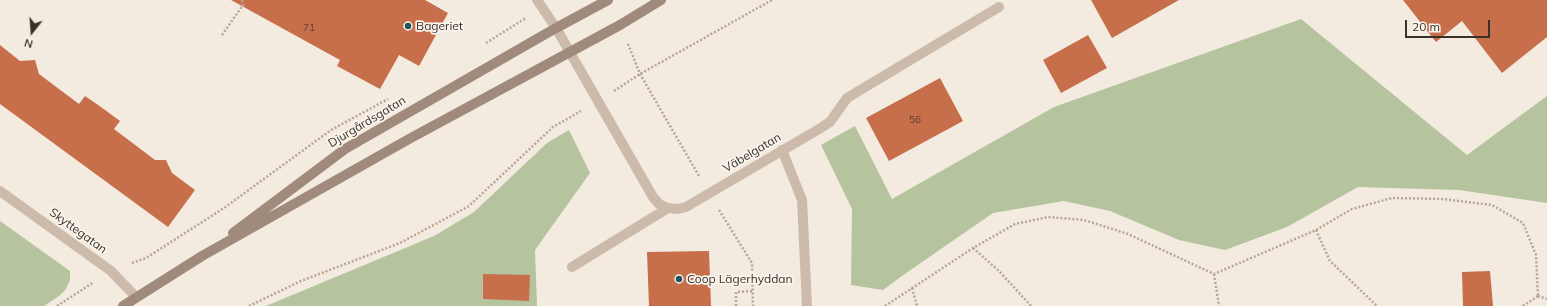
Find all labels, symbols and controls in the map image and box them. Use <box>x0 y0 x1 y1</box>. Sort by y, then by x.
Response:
north arrow <box>12 12 52 52</box>
scale bar <box>1407 12 1492 38</box>
place label: Bageriet <box>416 19 463 33</box>
text: 20 m <box>1412 19 1440 34</box>
marker: Bageriet <box>403 21 413 31</box>
house number: 71 <box>303 22 315 34</box>
text: N <box>22 36 35 51</box>
street label: Djurgårdsgatan <box>326 93 408 151</box>
house number: 56 <box>909 114 921 126</box>
street label: Väbelgatan <box>720 130 784 176</box>
street label: Skyttegatan <box>46 205 110 257</box>
place label: Coop Lägerhyddan <box>687 272 793 286</box>
marker: Coop Lägerhyddan <box>674 274 684 284</box>

